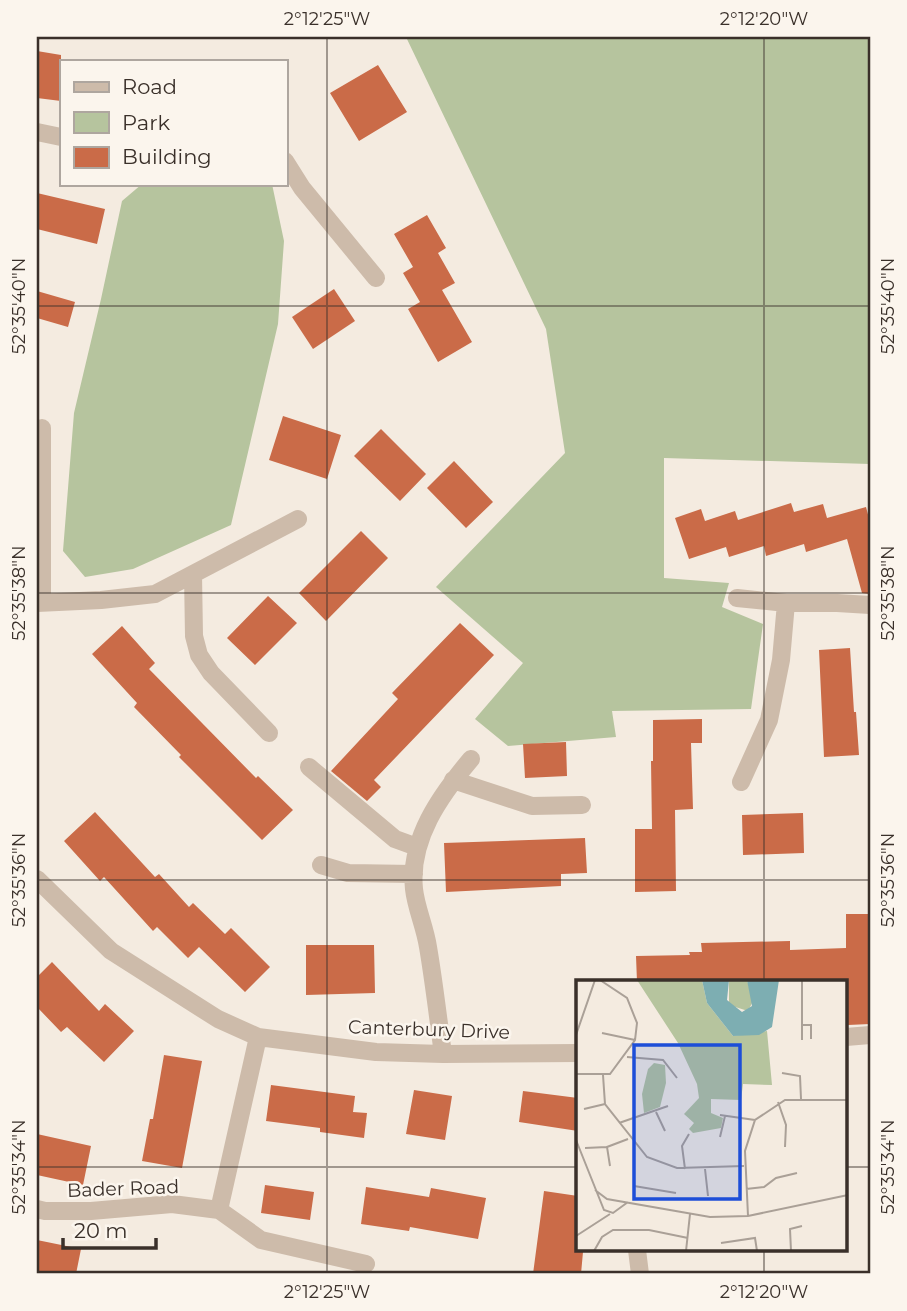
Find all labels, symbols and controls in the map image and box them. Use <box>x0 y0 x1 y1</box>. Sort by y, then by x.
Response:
text: 2°12'25"W <box>284 8 370 30</box>
text: 2°12'20"W <box>720 8 808 30</box>
legend <box>60 60 287 186</box>
text: Road <box>122 74 177 99</box>
text: Park <box>122 110 170 135</box>
text: Building <box>122 144 212 169</box>
text: 52°35'40"N <box>8 258 30 354</box>
text: 52°35'40"N <box>877 258 899 354</box>
text: 52°35'38"N <box>8 545 30 641</box>
text: 52°35'38"N <box>877 545 899 641</box>
text: 52°35'36"N <box>8 833 30 927</box>
text: 52°35'36"N <box>877 833 899 927</box>
inset map <box>576 980 848 1252</box>
street label: Canterbury Drive <box>348 1015 510 1044</box>
text: 52°35'34"N <box>8 1119 30 1215</box>
text: 52°35'34"N <box>877 1119 899 1215</box>
street label: Bader Road <box>67 1175 179 1202</box>
scale bar <box>63 1206 156 1250</box>
text: 20 m <box>74 1218 128 1243</box>
text: 2°12'25"W <box>284 1281 370 1303</box>
text: 2°12'20"W <box>720 1281 808 1303</box>

